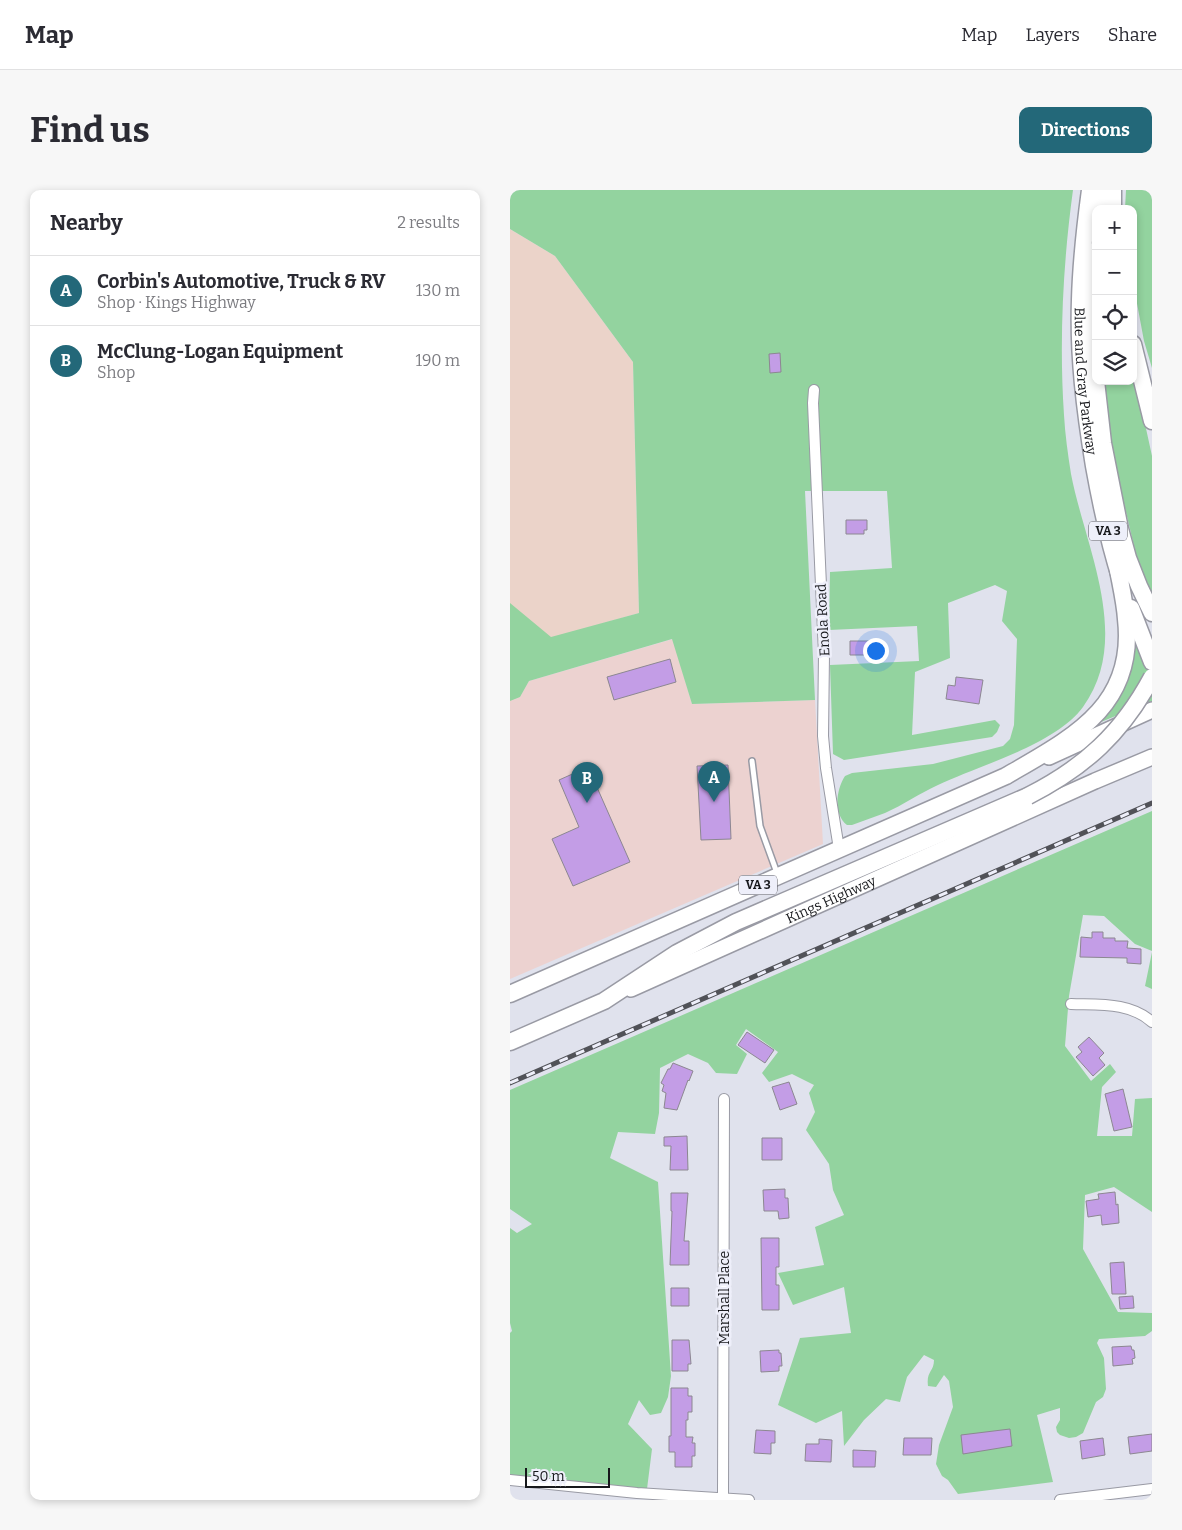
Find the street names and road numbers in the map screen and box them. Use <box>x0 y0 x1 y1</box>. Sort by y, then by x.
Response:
street label: Blue and Gray Parkway <box>1071 307 1101 457</box>
road number: VA 3 <box>1089 522 1127 541</box>
street label: Enola Road <box>813 583 833 657</box>
street label: Kings Highway <box>783 872 879 927</box>
road number: VA 3 <box>739 876 777 894</box>
street label: Marshall Place <box>716 1251 733 1345</box>

